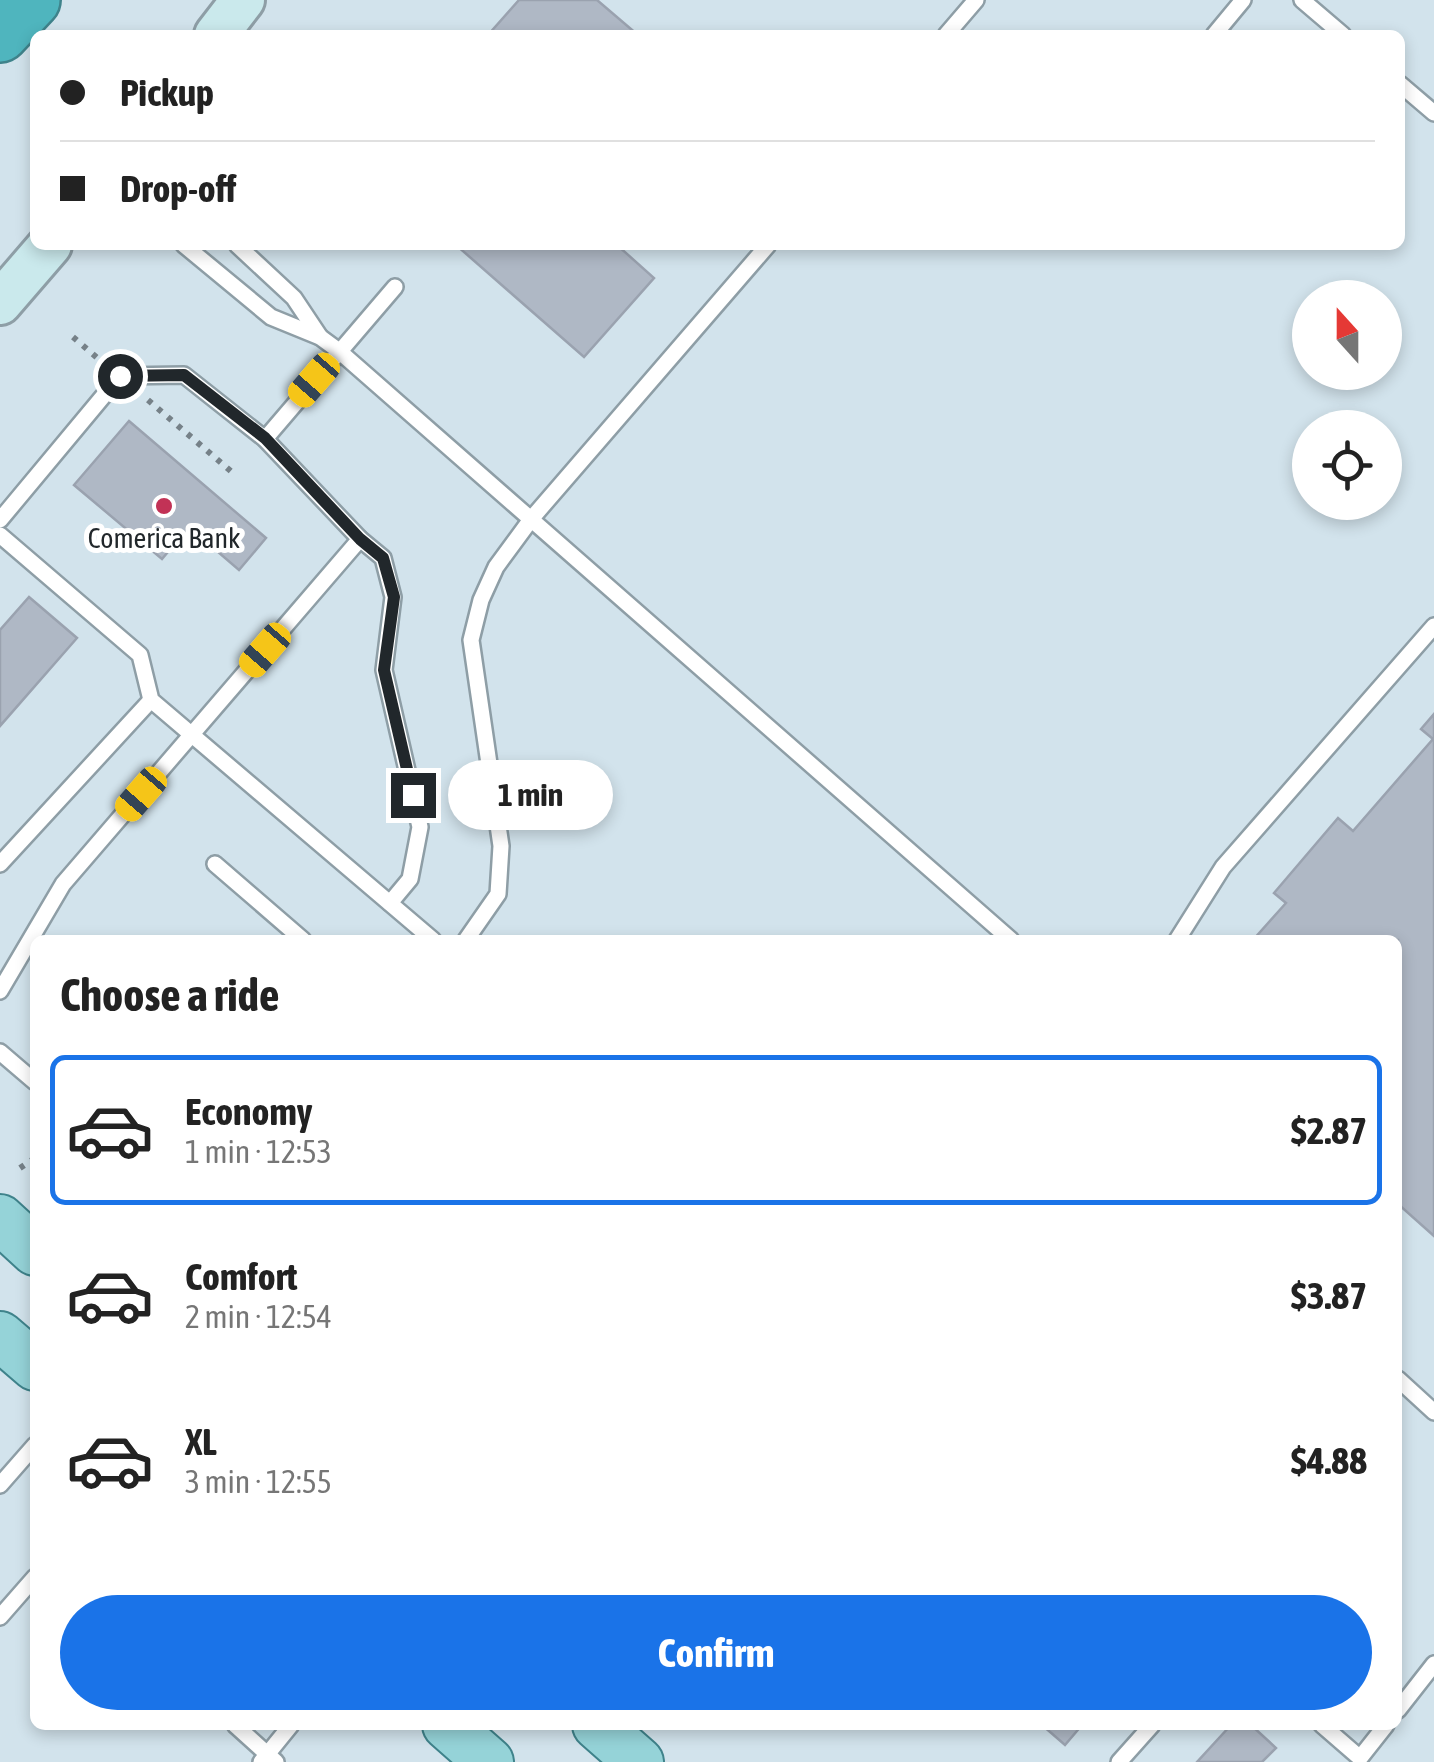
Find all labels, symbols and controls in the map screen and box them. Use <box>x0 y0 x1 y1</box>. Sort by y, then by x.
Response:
text: Pickup <box>120 71 214 114</box>
text: Drop-off <box>120 167 236 210</box>
north arrow <box>1292 280 1402 390</box>
map controls <box>1292 280 1402 520</box>
car <box>283 348 345 412</box>
route start <box>98 354 143 399</box>
button: locate <box>1292 410 1402 520</box>
marker: Comerica Bank <box>153 495 175 517</box>
place label: Comerica Bank <box>88 522 240 554</box>
car <box>234 618 296 682</box>
callout: 1 min <box>448 760 613 830</box>
car <box>110 762 172 826</box>
route end <box>391 773 436 818</box>
text: 1 min <box>498 776 563 813</box>
text: Choose a ride <box>60 969 279 1021</box>
icon: car <box>65 1085 155 1175</box>
text: Economy <box>185 1090 312 1133</box>
text: $2.87 <box>1291 1109 1367 1152</box>
text: 1 min · 12:53 <box>185 1133 332 1170</box>
icon: car <box>65 1250 155 1340</box>
text: Comfort <box>185 1255 297 1298</box>
text: $3.87 <box>1291 1274 1367 1317</box>
text: 2 min · 12:54 <box>185 1298 332 1335</box>
icon: car <box>65 1415 155 1505</box>
text: XL <box>185 1420 217 1463</box>
text: $4.88 <box>1291 1439 1367 1482</box>
text: 3 min · 12:55 <box>185 1463 332 1500</box>
button: Confirm <box>60 1595 1372 1710</box>

